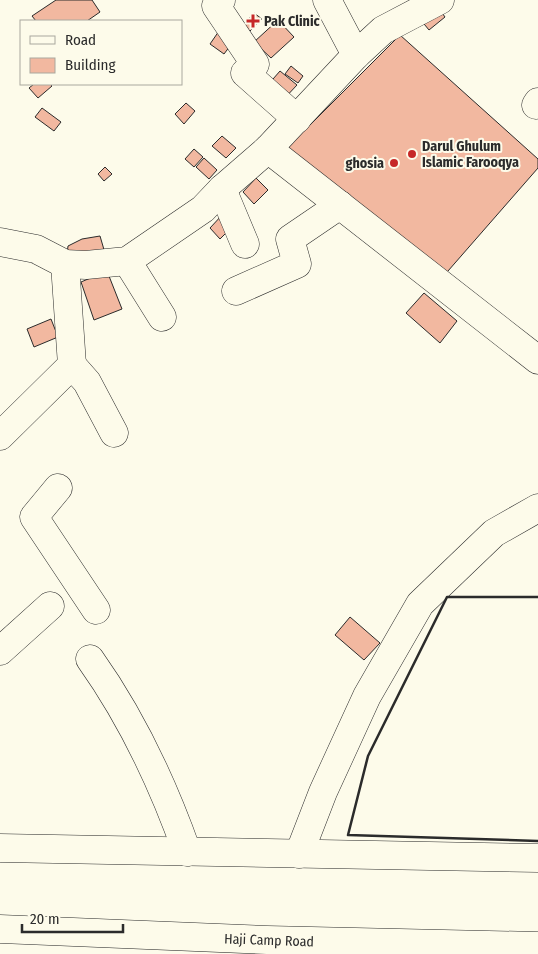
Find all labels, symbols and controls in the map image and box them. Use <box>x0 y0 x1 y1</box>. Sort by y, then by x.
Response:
place label: Pak Clinic <box>264 13 321 30</box>
marker: Pak Clinic <box>246 14 260 28</box>
legend <box>20 20 182 85</box>
text: Road <box>65 31 96 49</box>
text: Building <box>65 56 116 74</box>
place label: Darul Ghulum Islamic Farooqya <box>422 138 519 171</box>
marker: Darul Ghulum Islamic Farooqya <box>406 148 418 160</box>
place label: ghosia <box>346 155 384 172</box>
marker: ghosia <box>388 157 400 169</box>
scale bar <box>22 902 124 934</box>
text: 20 m <box>30 910 60 928</box>
street label: Haji Camp Road <box>224 930 314 951</box>

